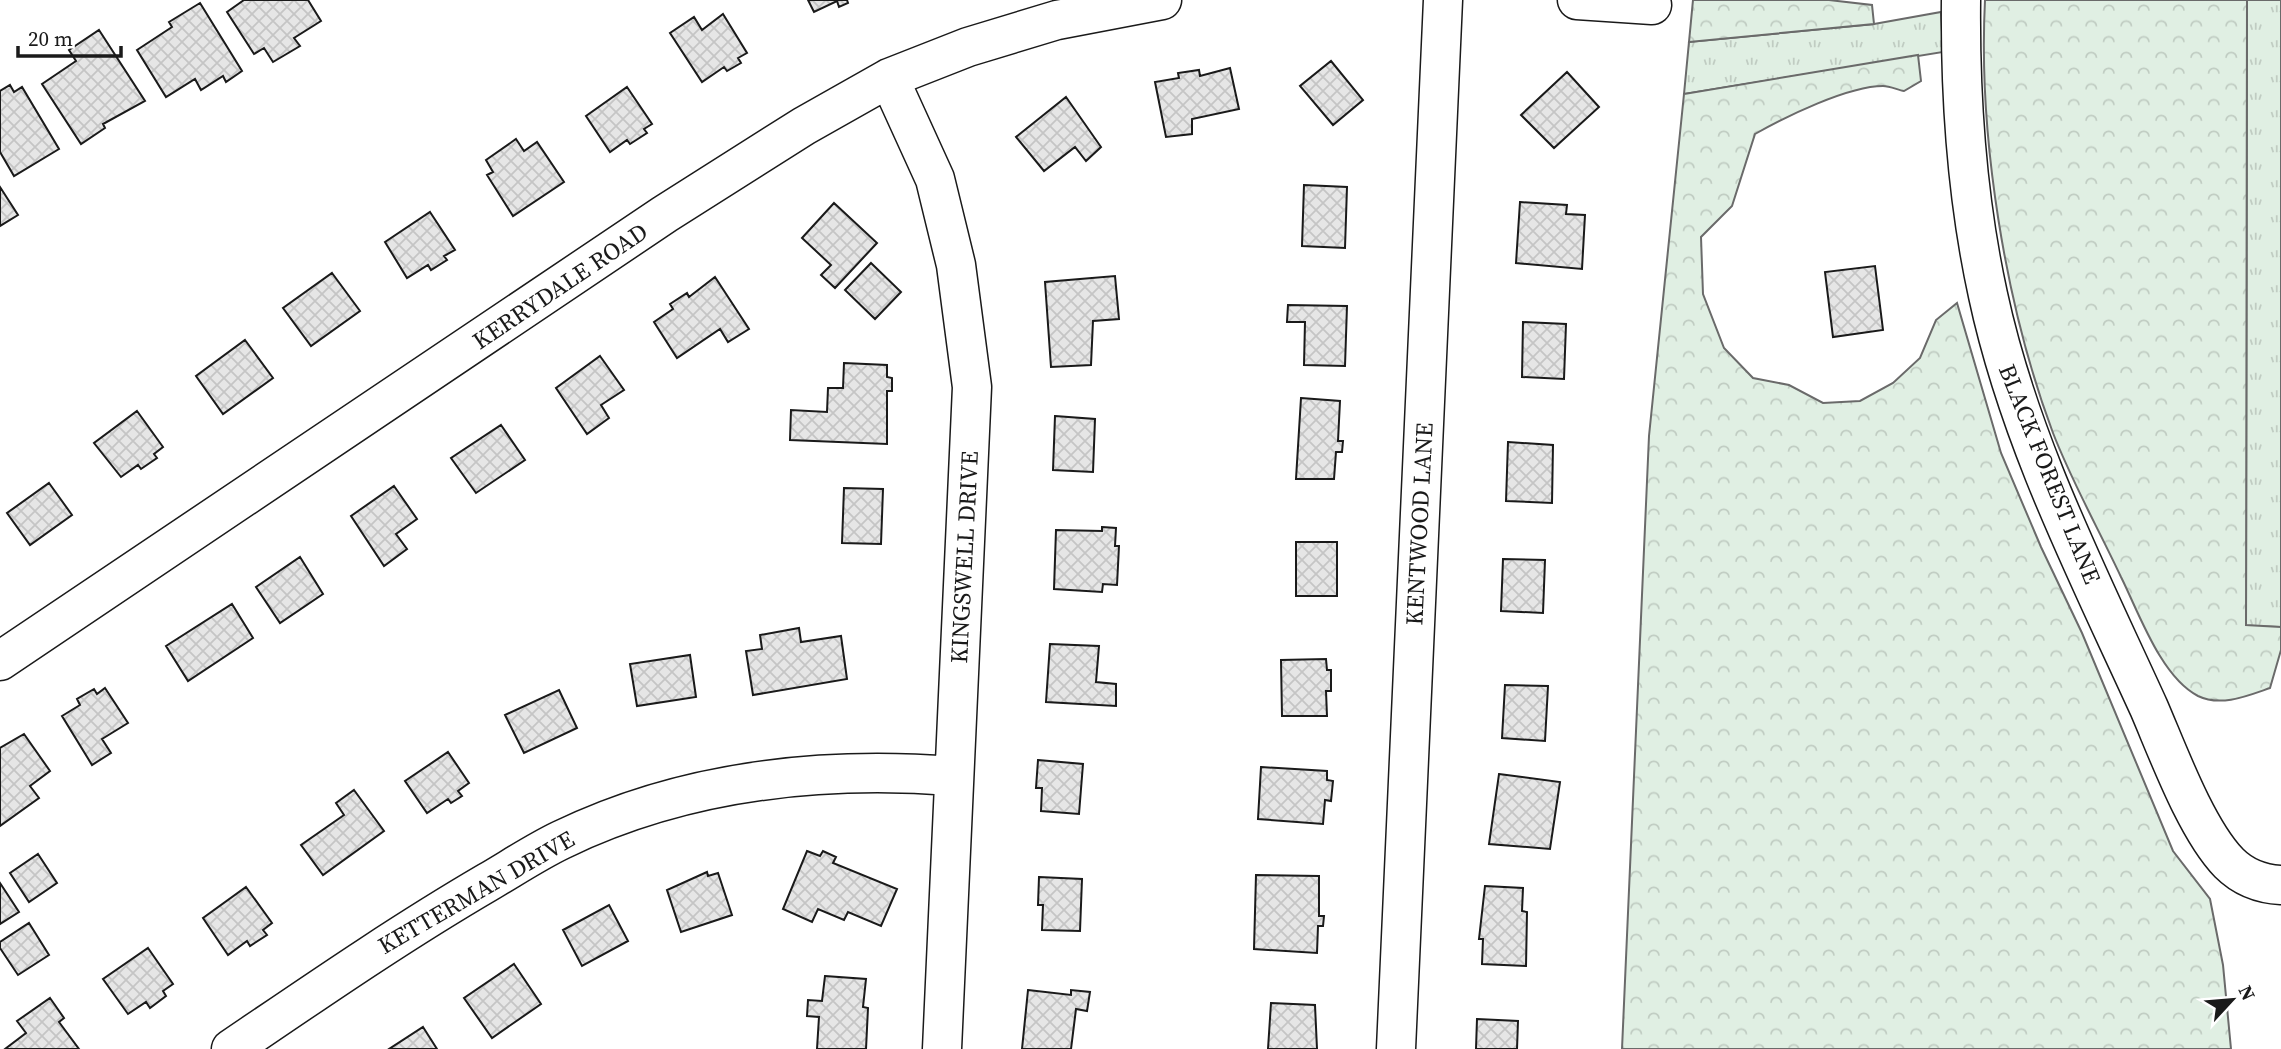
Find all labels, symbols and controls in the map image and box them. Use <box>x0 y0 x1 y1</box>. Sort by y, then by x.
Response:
scale bar <box>18 14 121 58</box>
text: 20 m <box>28 24 73 53</box>
street label: KERRYDALE ROAD <box>466 215 654 357</box>
street label: BLACK FOREST LANE <box>1991 359 2109 589</box>
street label: KENTWOOD LANE <box>1397 422 1441 626</box>
street label: KINGSWELL DRIVE <box>942 450 986 664</box>
street label: KETTERMAN DRIVE <box>372 822 580 962</box>
north arrow <box>2197 965 2267 1035</box>
text: N <box>2233 981 2262 1005</box>

